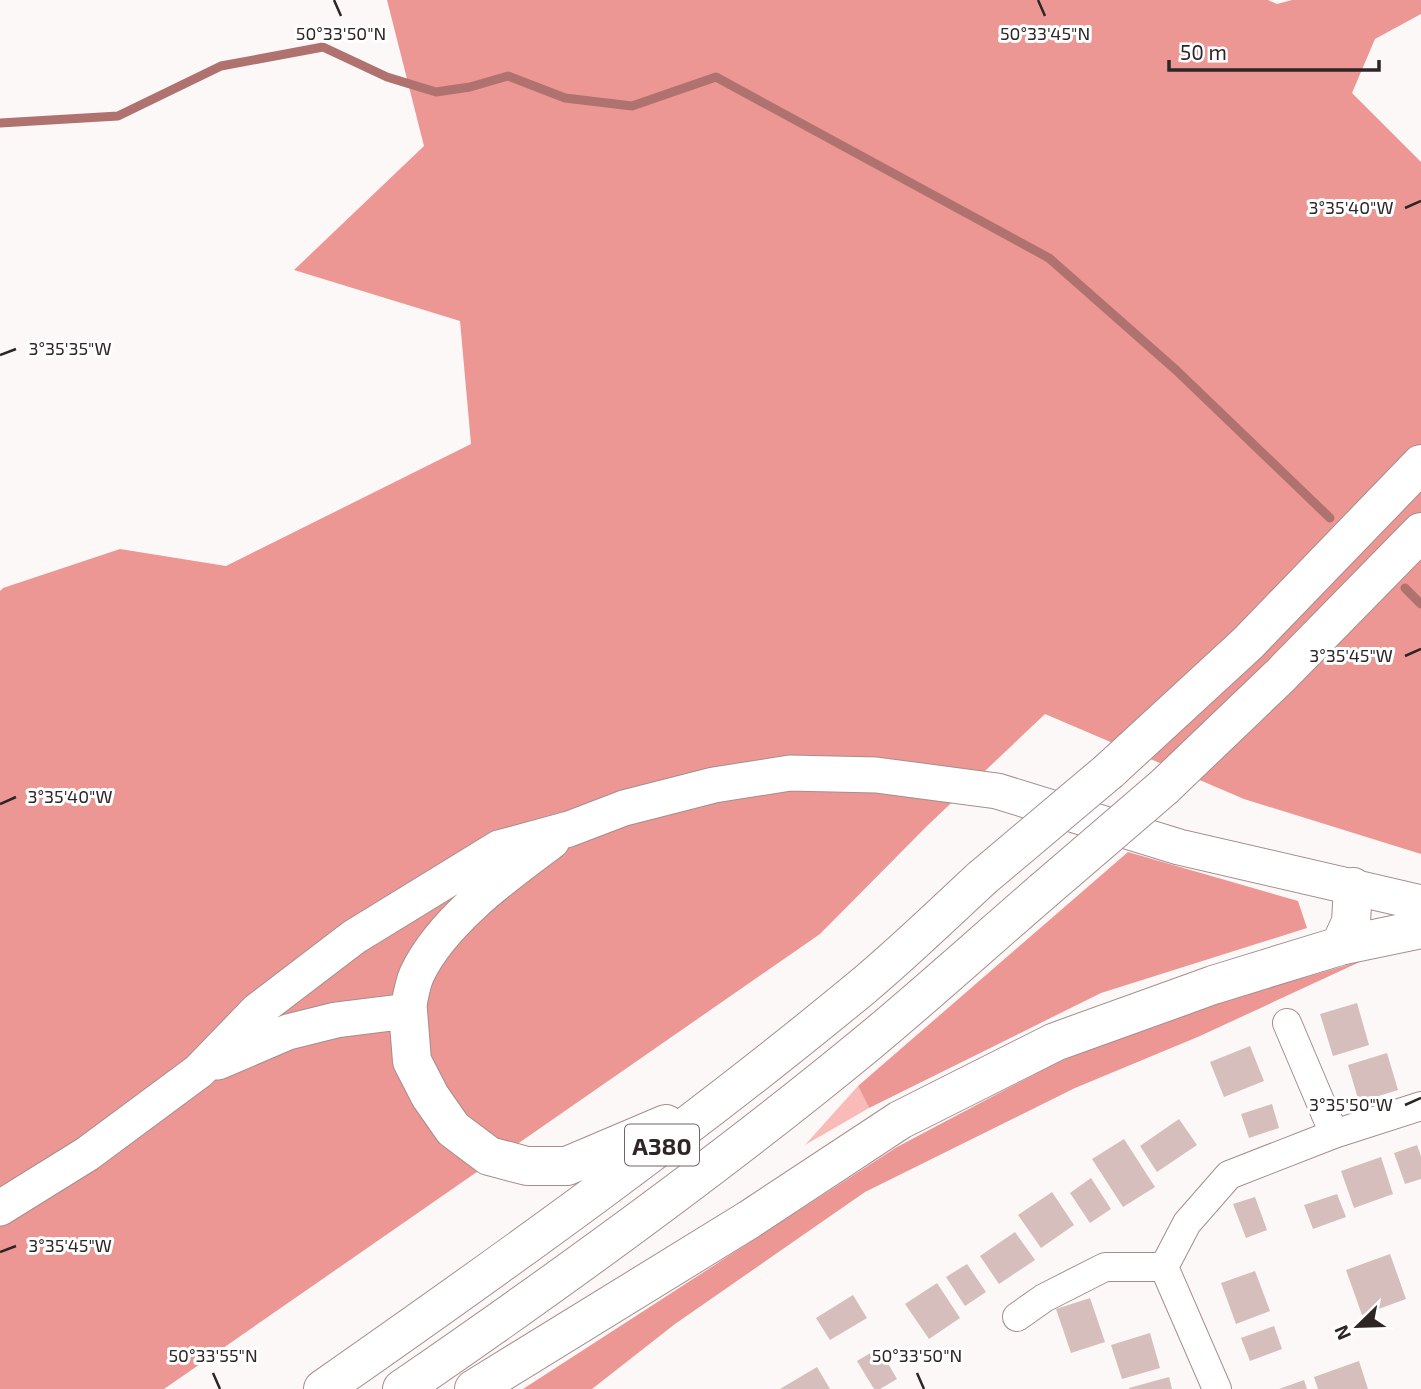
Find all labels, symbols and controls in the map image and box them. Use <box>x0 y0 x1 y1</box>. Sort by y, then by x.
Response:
text: 50°33'50"N <box>296 22 386 44</box>
text: 50°33'45"N <box>1000 22 1090 44</box>
scale bar <box>1169 28 1379 72</box>
text: 50 m <box>1180 39 1227 64</box>
text: 3°35'40"W <box>1309 196 1393 218</box>
text: 3°35'35"W <box>28 337 112 359</box>
text: 3°35'45"W <box>1309 644 1393 666</box>
text: 3°35'40"W <box>28 785 112 807</box>
text: 3°35'50"W <box>1309 1093 1393 1115</box>
road number: A380 <box>625 1125 699 1166</box>
text: 3°35'45"W <box>28 1234 112 1256</box>
north arrow <box>1323 1291 1393 1361</box>
text: N <box>1329 1322 1355 1344</box>
text: 50°33'55"N <box>168 1344 258 1366</box>
text: 50°33'50"N <box>872 1344 962 1366</box>

